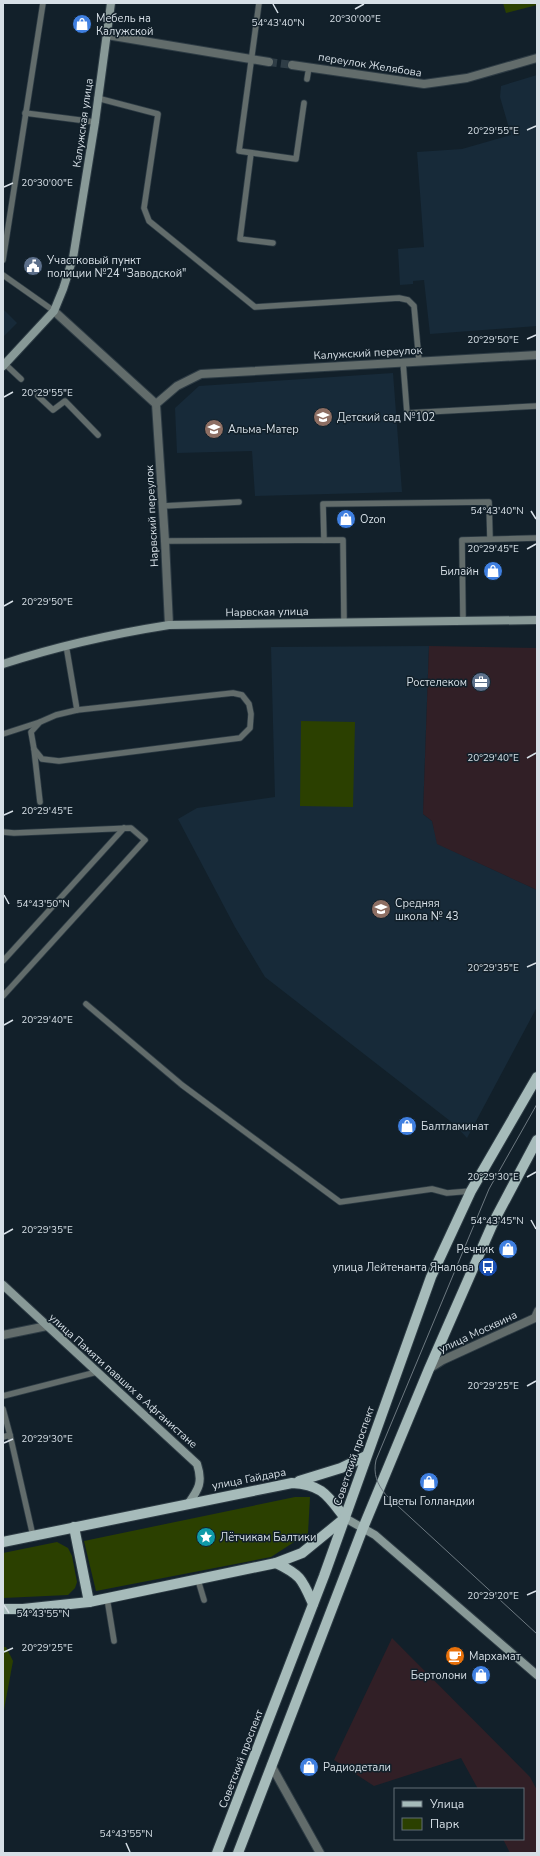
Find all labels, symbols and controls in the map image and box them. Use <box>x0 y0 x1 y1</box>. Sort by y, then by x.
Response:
place label: Мебель на Калужской <box>96 11 153 39</box>
text: 20°30'00"E <box>329 12 381 26</box>
shop icon: Мебель на Калужской <box>71 13 93 35</box>
text: 54°43'40"N <box>251 16 305 30</box>
street label: переулок Желябова <box>317 49 423 81</box>
street label: Калужская улица <box>69 77 97 169</box>
text: 20°29'55"E <box>467 124 519 138</box>
text: 20°30'00"E <box>21 176 73 190</box>
place label: Участковый пункт полиции №24 "Заводской" <box>46 253 186 281</box>
public building icon: Участковый пункт полиции №24 "Заводской" <box>22 255 44 277</box>
text: 20°29'50"E <box>467 333 519 347</box>
street label: Калужский переулок <box>313 343 423 363</box>
text: 20°29'55"E <box>21 386 73 400</box>
school or university icon: Детский сад №102 <box>312 406 334 428</box>
place label: Детский сад №102 <box>337 410 435 425</box>
school or university icon: Альма-Матер <box>203 418 225 440</box>
place label: Альма-Матер <box>228 422 299 437</box>
street label: Нарвский переулок <box>142 464 162 567</box>
text: 54°43'40"N <box>470 504 524 518</box>
shop icon: Ozon <box>335 508 357 530</box>
place label: Ozon <box>360 512 386 527</box>
text: 20°29'45"E <box>467 542 519 556</box>
shop icon: Билайн <box>482 560 504 582</box>
place label: Билайн <box>440 564 479 579</box>
text: 20°29'50"E <box>21 595 73 609</box>
street label: Нарвская улица <box>225 604 309 620</box>
office icon: Ростелеком <box>470 671 492 693</box>
place label: Ростелеком <box>406 675 467 690</box>
text: 20°29'40"E <box>467 751 519 765</box>
text: 20°29'45"E <box>21 804 73 818</box>
place label: Средняя школа № 43 <box>395 896 459 924</box>
text: 54°43'50"N <box>16 897 70 911</box>
school or university icon: Средняя школа № 43 <box>370 898 392 920</box>
text: 20°29'35"E <box>467 961 519 975</box>
text: 20°29'40"E <box>21 1013 73 1027</box>
shop icon: Балтламинат <box>396 1115 418 1137</box>
place label: Балтламинат <box>421 1119 489 1134</box>
text: 20°29'30"E <box>467 1170 519 1184</box>
text: 54°43'45"N <box>470 1214 524 1228</box>
text: 20°29'35"E <box>21 1223 73 1237</box>
shop icon: Речник <box>497 1238 519 1260</box>
place label: Речник <box>457 1242 494 1257</box>
bus stop icon: улица Лейтенанта Яналова <box>477 1256 499 1278</box>
place label: улица Лейтенанта Яналова <box>332 1260 474 1275</box>
street label: улица Москвина <box>436 1307 520 1357</box>
street label: улица Памяти павших в Афганистане <box>46 1310 201 1452</box>
text: 20°29'25"E <box>467 1379 519 1393</box>
street label: Советский проспект <box>330 1404 378 1508</box>
text: 20°29'30"E <box>21 1432 73 1446</box>
street label: улица Гайдара <box>211 1464 287 1494</box>
shop icon: Цветы Голландии <box>418 1471 440 1493</box>
place label: Цветы Голландии <box>383 1494 475 1509</box>
place icon: Лётчикам Балтики <box>195 1526 217 1548</box>
place label: Лётчикам Балтики <box>220 1530 316 1545</box>
text: 20°29'20"E <box>467 1589 519 1603</box>
text: 54°43'55"N <box>16 1607 70 1621</box>
text: 20°29'25"E <box>21 1641 73 1655</box>
cafe icon: Мархамат <box>444 1645 466 1667</box>
place label: Мархамат <box>469 1649 521 1664</box>
shop icon: Бертолони <box>470 1664 492 1686</box>
place label: Бертолони <box>411 1668 467 1683</box>
street label: Советский проспект <box>215 1707 267 1810</box>
shop icon: Радиодетали <box>298 1756 320 1778</box>
place label: Радиодетали <box>323 1760 391 1775</box>
legend <box>394 1788 524 1840</box>
text: Улица <box>429 1796 464 1812</box>
text: Парк <box>430 1816 460 1832</box>
text: 54°43'55"N <box>99 1827 153 1841</box>

